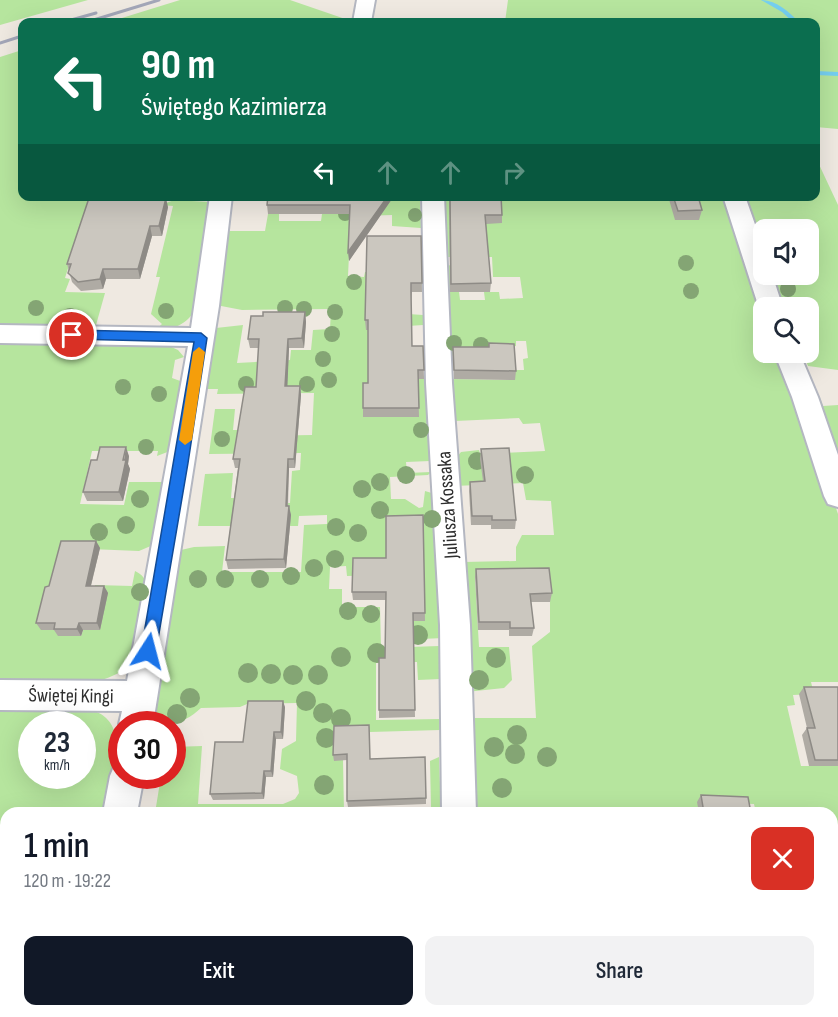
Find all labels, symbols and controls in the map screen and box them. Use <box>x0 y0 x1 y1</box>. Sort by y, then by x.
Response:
text: 90 m <box>141 40 215 91</box>
icon: left <box>42 42 120 120</box>
text: Świętego Kazimierza <box>141 91 327 123</box>
icon: left <box>308 156 341 189</box>
icon: ahead <box>371 156 404 189</box>
icon: ahead <box>434 156 467 189</box>
icon: right <box>497 156 530 189</box>
map controls <box>753 219 819 363</box>
button: sound <box>753 219 819 285</box>
button: search <box>753 297 819 363</box>
pin <box>46 309 97 360</box>
icon: arrive <box>55 318 88 351</box>
street label: Juliusza Kossaka <box>432 450 464 561</box>
position arrow <box>116 619 180 683</box>
street label: Świętej Kingi <box>28 683 114 709</box>
speed limit sign: 30 <box>108 711 186 789</box>
text: 23 <box>44 725 70 761</box>
text: km/h <box>44 756 70 775</box>
text: 1 min <box>24 825 89 868</box>
button: close <box>751 827 814 890</box>
text: 120 m · 19:22 <box>24 869 111 893</box>
button: Exit <box>24 936 413 1005</box>
button: Share <box>425 936 814 1005</box>

